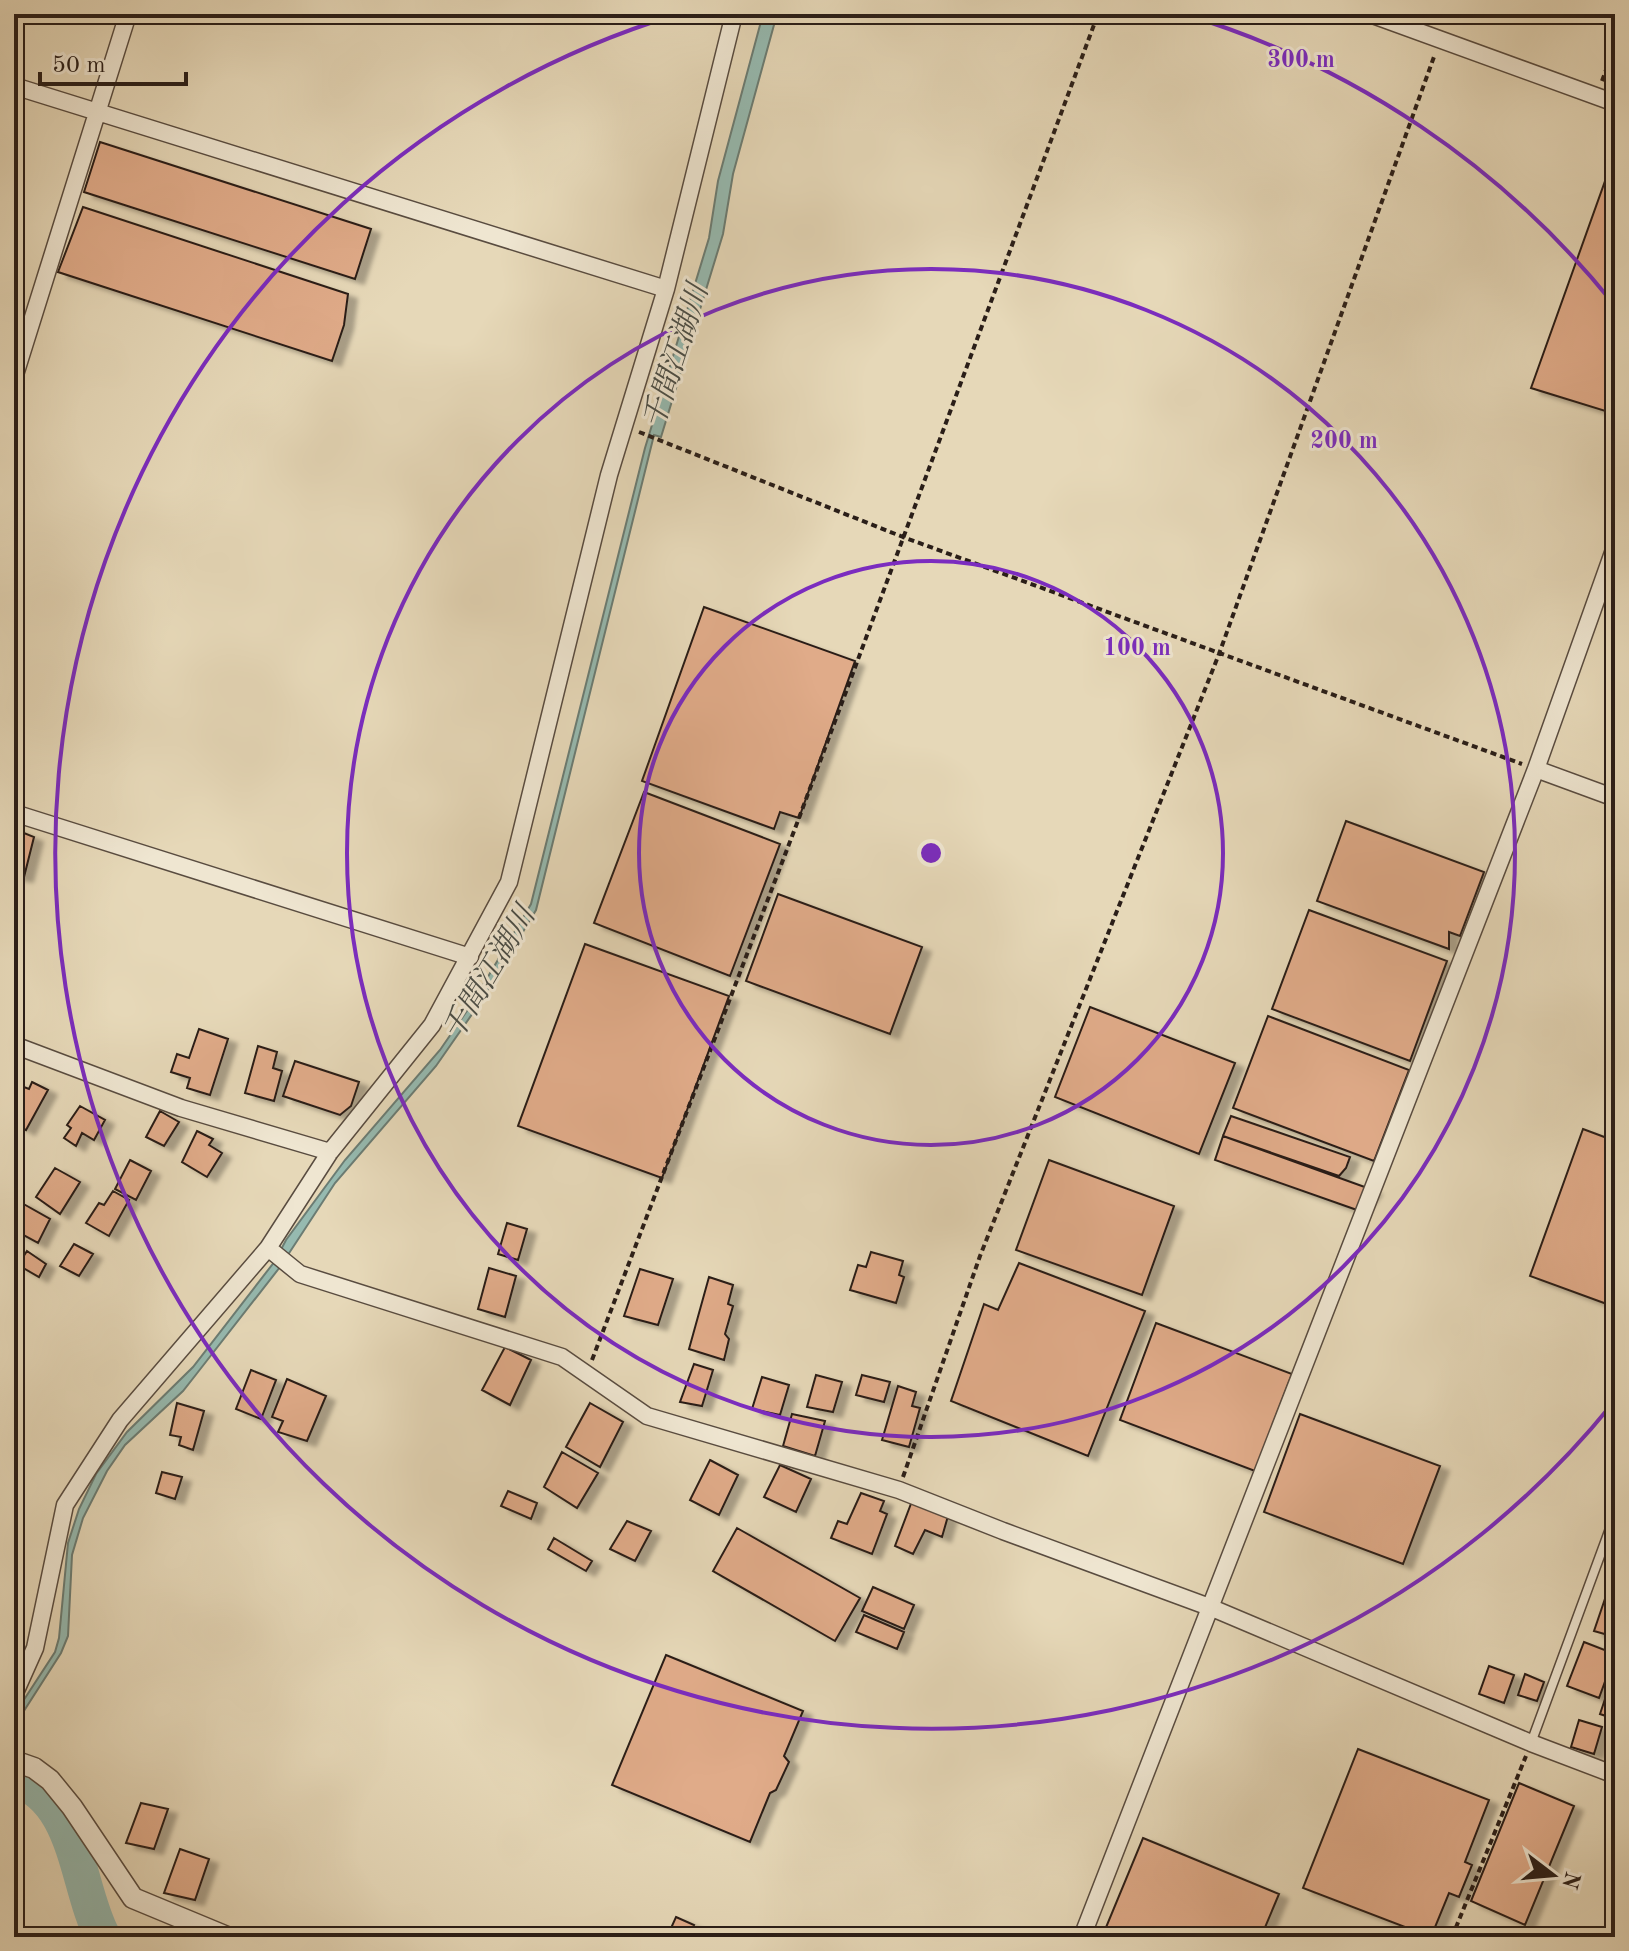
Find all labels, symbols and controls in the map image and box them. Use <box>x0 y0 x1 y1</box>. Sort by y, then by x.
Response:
scale bar <box>40 36 186 86</box>
text: 300 m <box>1267 49 1335 73</box>
text: 50 m <box>52 54 106 78</box>
water label: 千間江湖川 <box>638 278 715 433</box>
text: 200 m <box>1310 430 1378 454</box>
text: 100 m <box>1103 637 1171 661</box>
centre of rings <box>917 839 945 867</box>
water label: 千間江湖川 <box>437 898 543 1046</box>
north arrow <box>1513 1835 1593 1915</box>
text: N <box>1557 1869 1583 1891</box>

